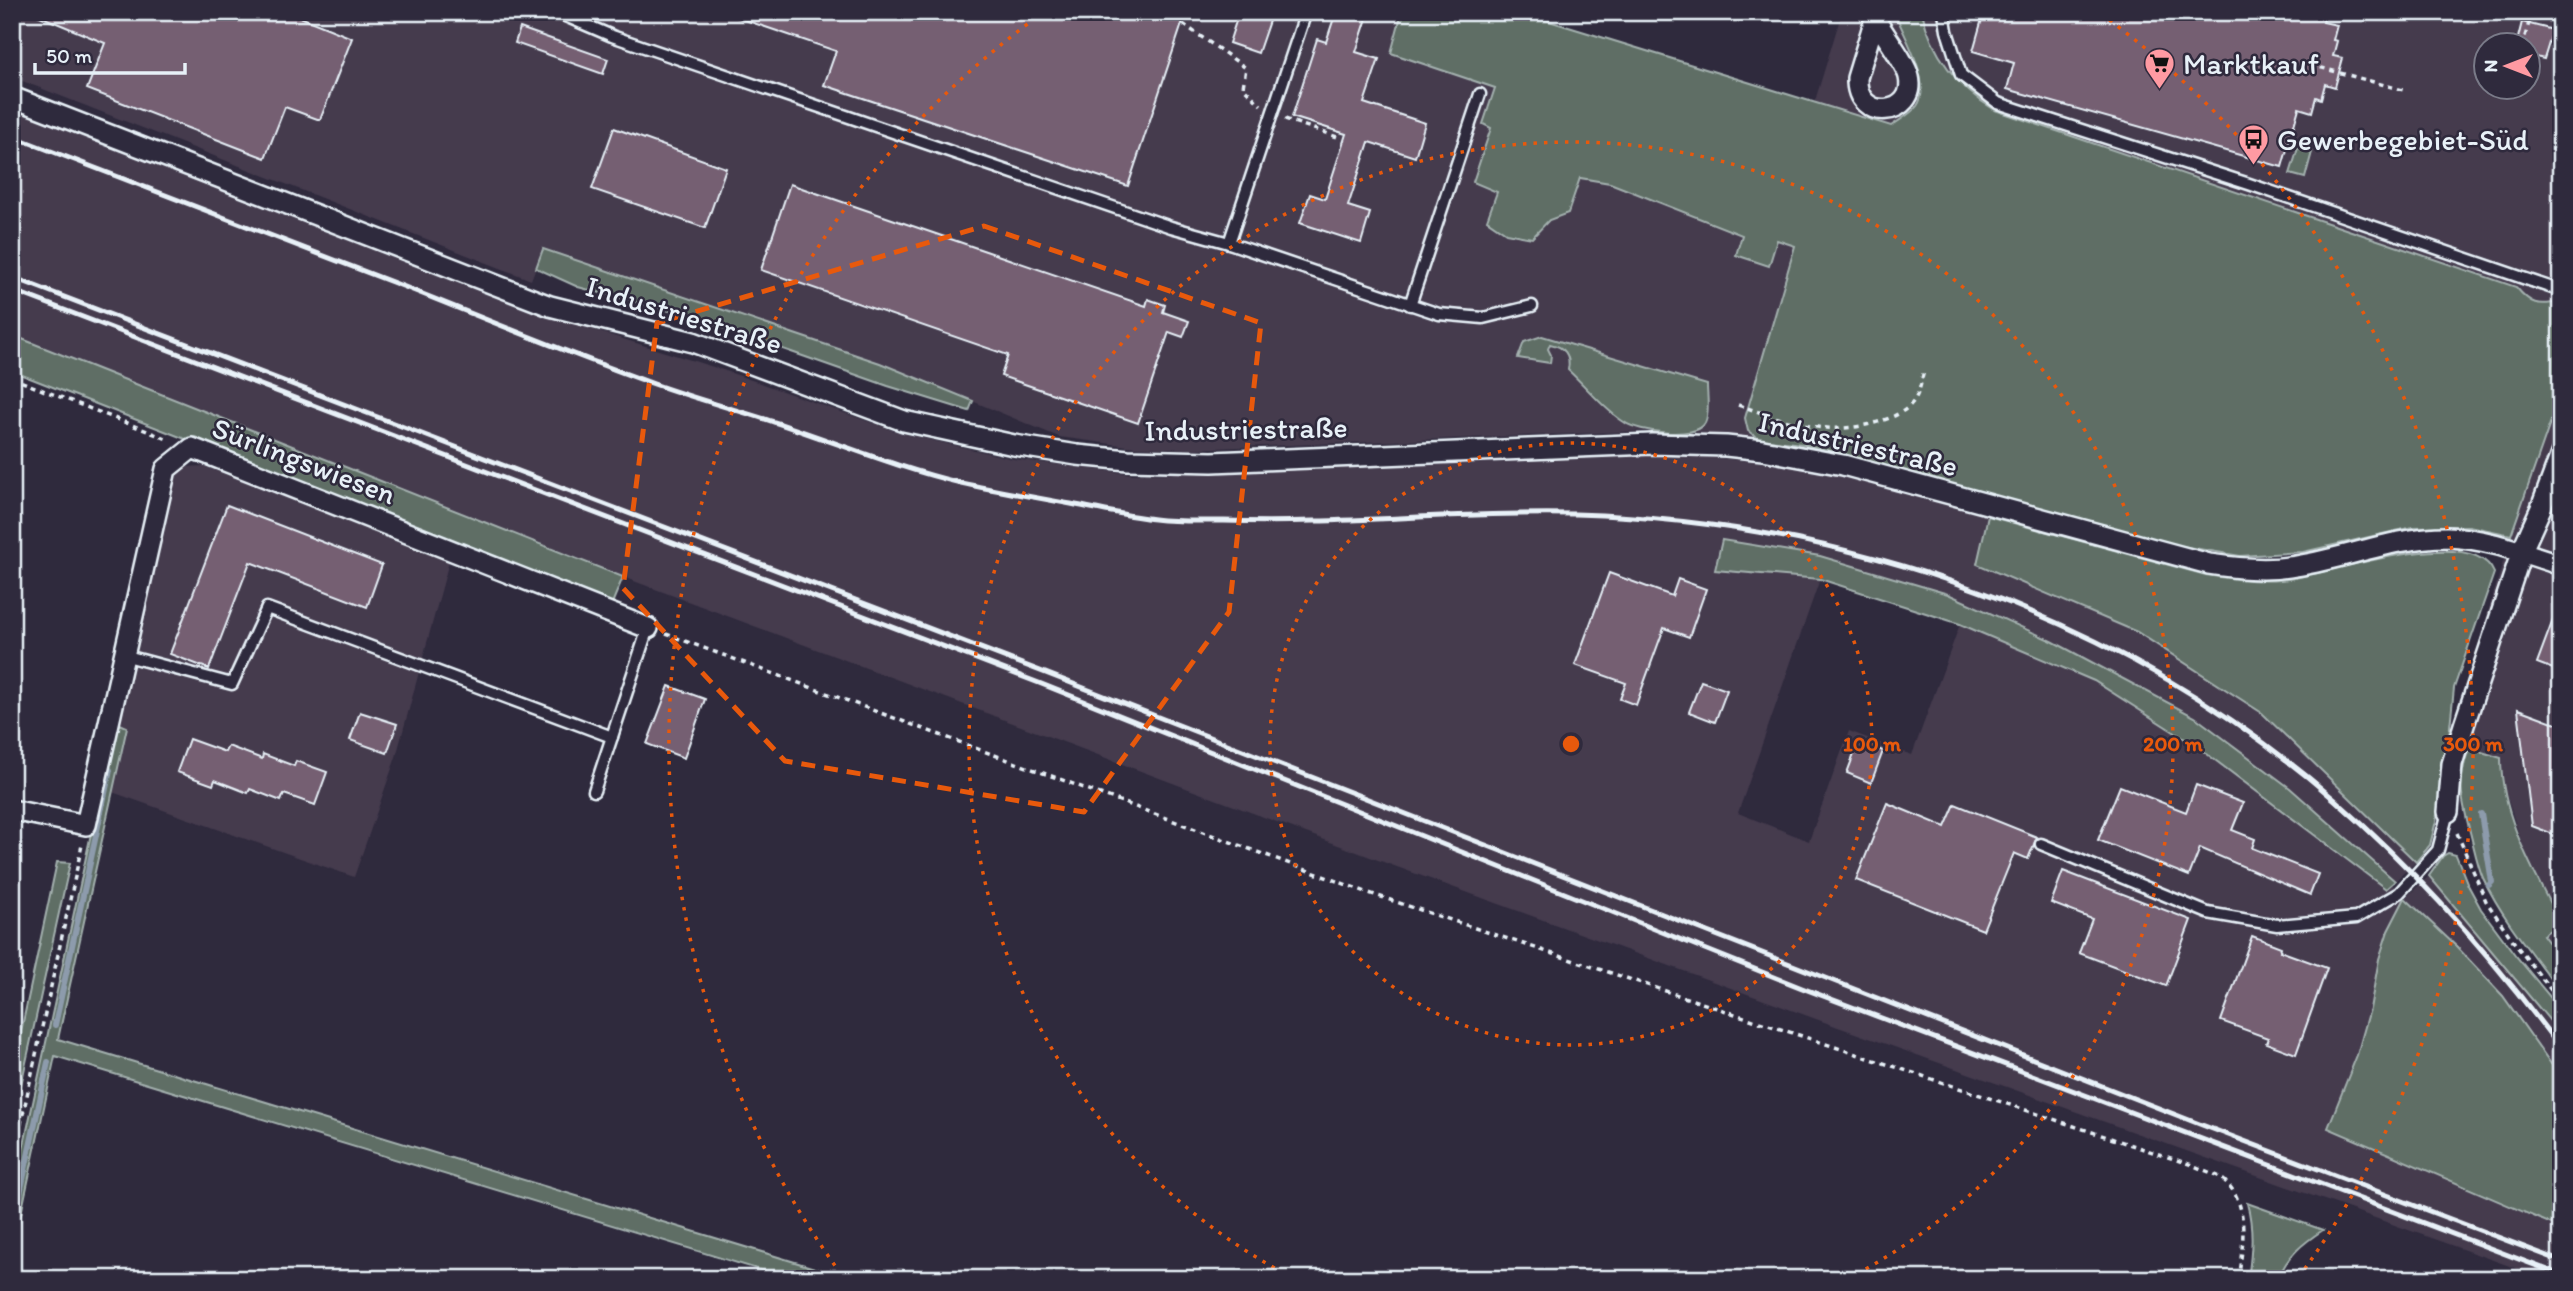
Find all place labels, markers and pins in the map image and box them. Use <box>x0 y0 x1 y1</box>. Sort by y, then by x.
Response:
place label: Marktkauf <box>2183 45 2319 82</box>
supermarket icon: Marktkauf <box>2143 47 2177 91</box>
place label: Gewerbegebiet-Süd <box>2277 121 2529 158</box>
bus stop icon: Gewerbegebiet-Süd <box>2237 123 2271 167</box>
centre of rings <box>1559 732 1583 756</box>

